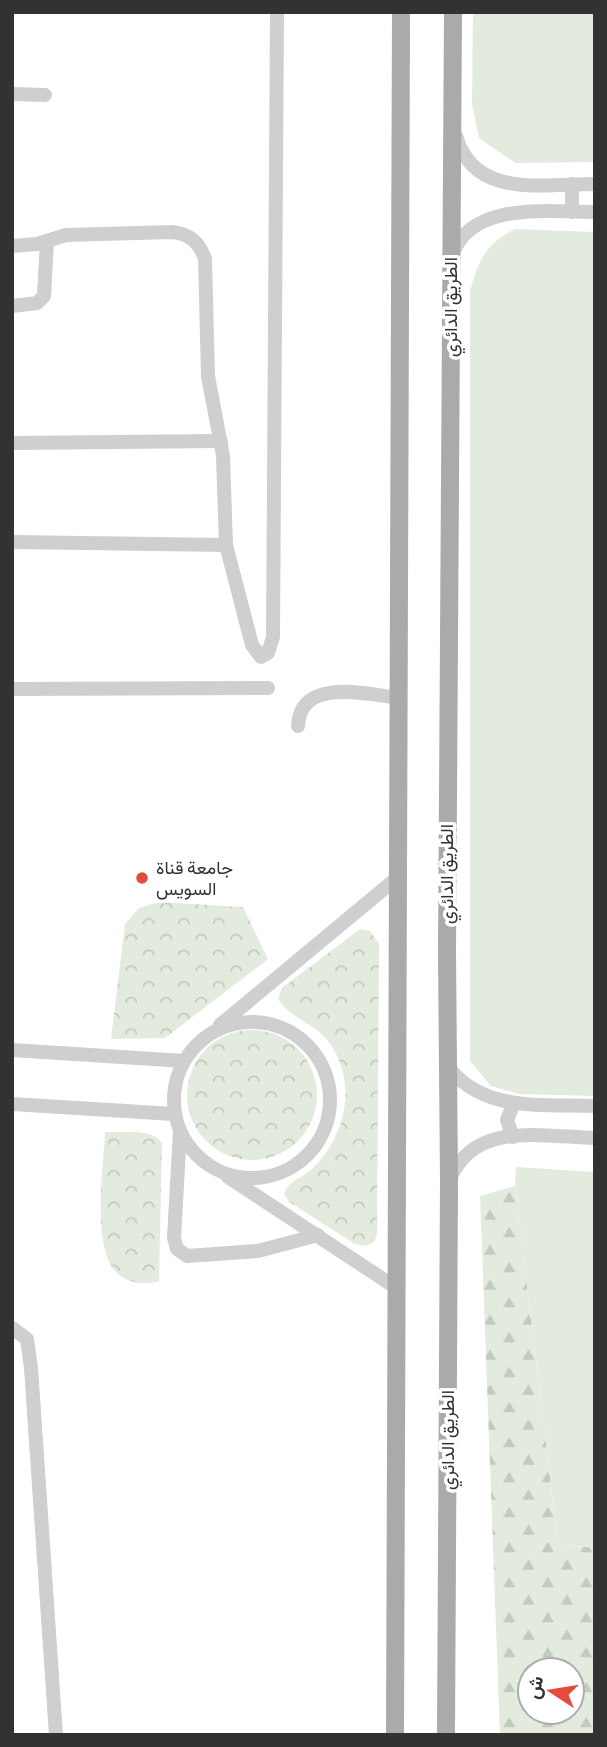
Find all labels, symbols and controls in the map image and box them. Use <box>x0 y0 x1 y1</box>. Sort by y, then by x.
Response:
street label: الطريق الدائري <box>439 257 466 357</box>
street label: الطريق الدائري <box>435 824 462 924</box>
place label: جامعة قناة السويس <box>156 856 233 900</box>
marker: جامعة قناة السويس <box>134 870 150 886</box>
street label: الطريق الدائري <box>436 1390 463 1490</box>
north arrow <box>516 1656 586 1726</box>
text: ش <box>520 1674 549 1701</box>

